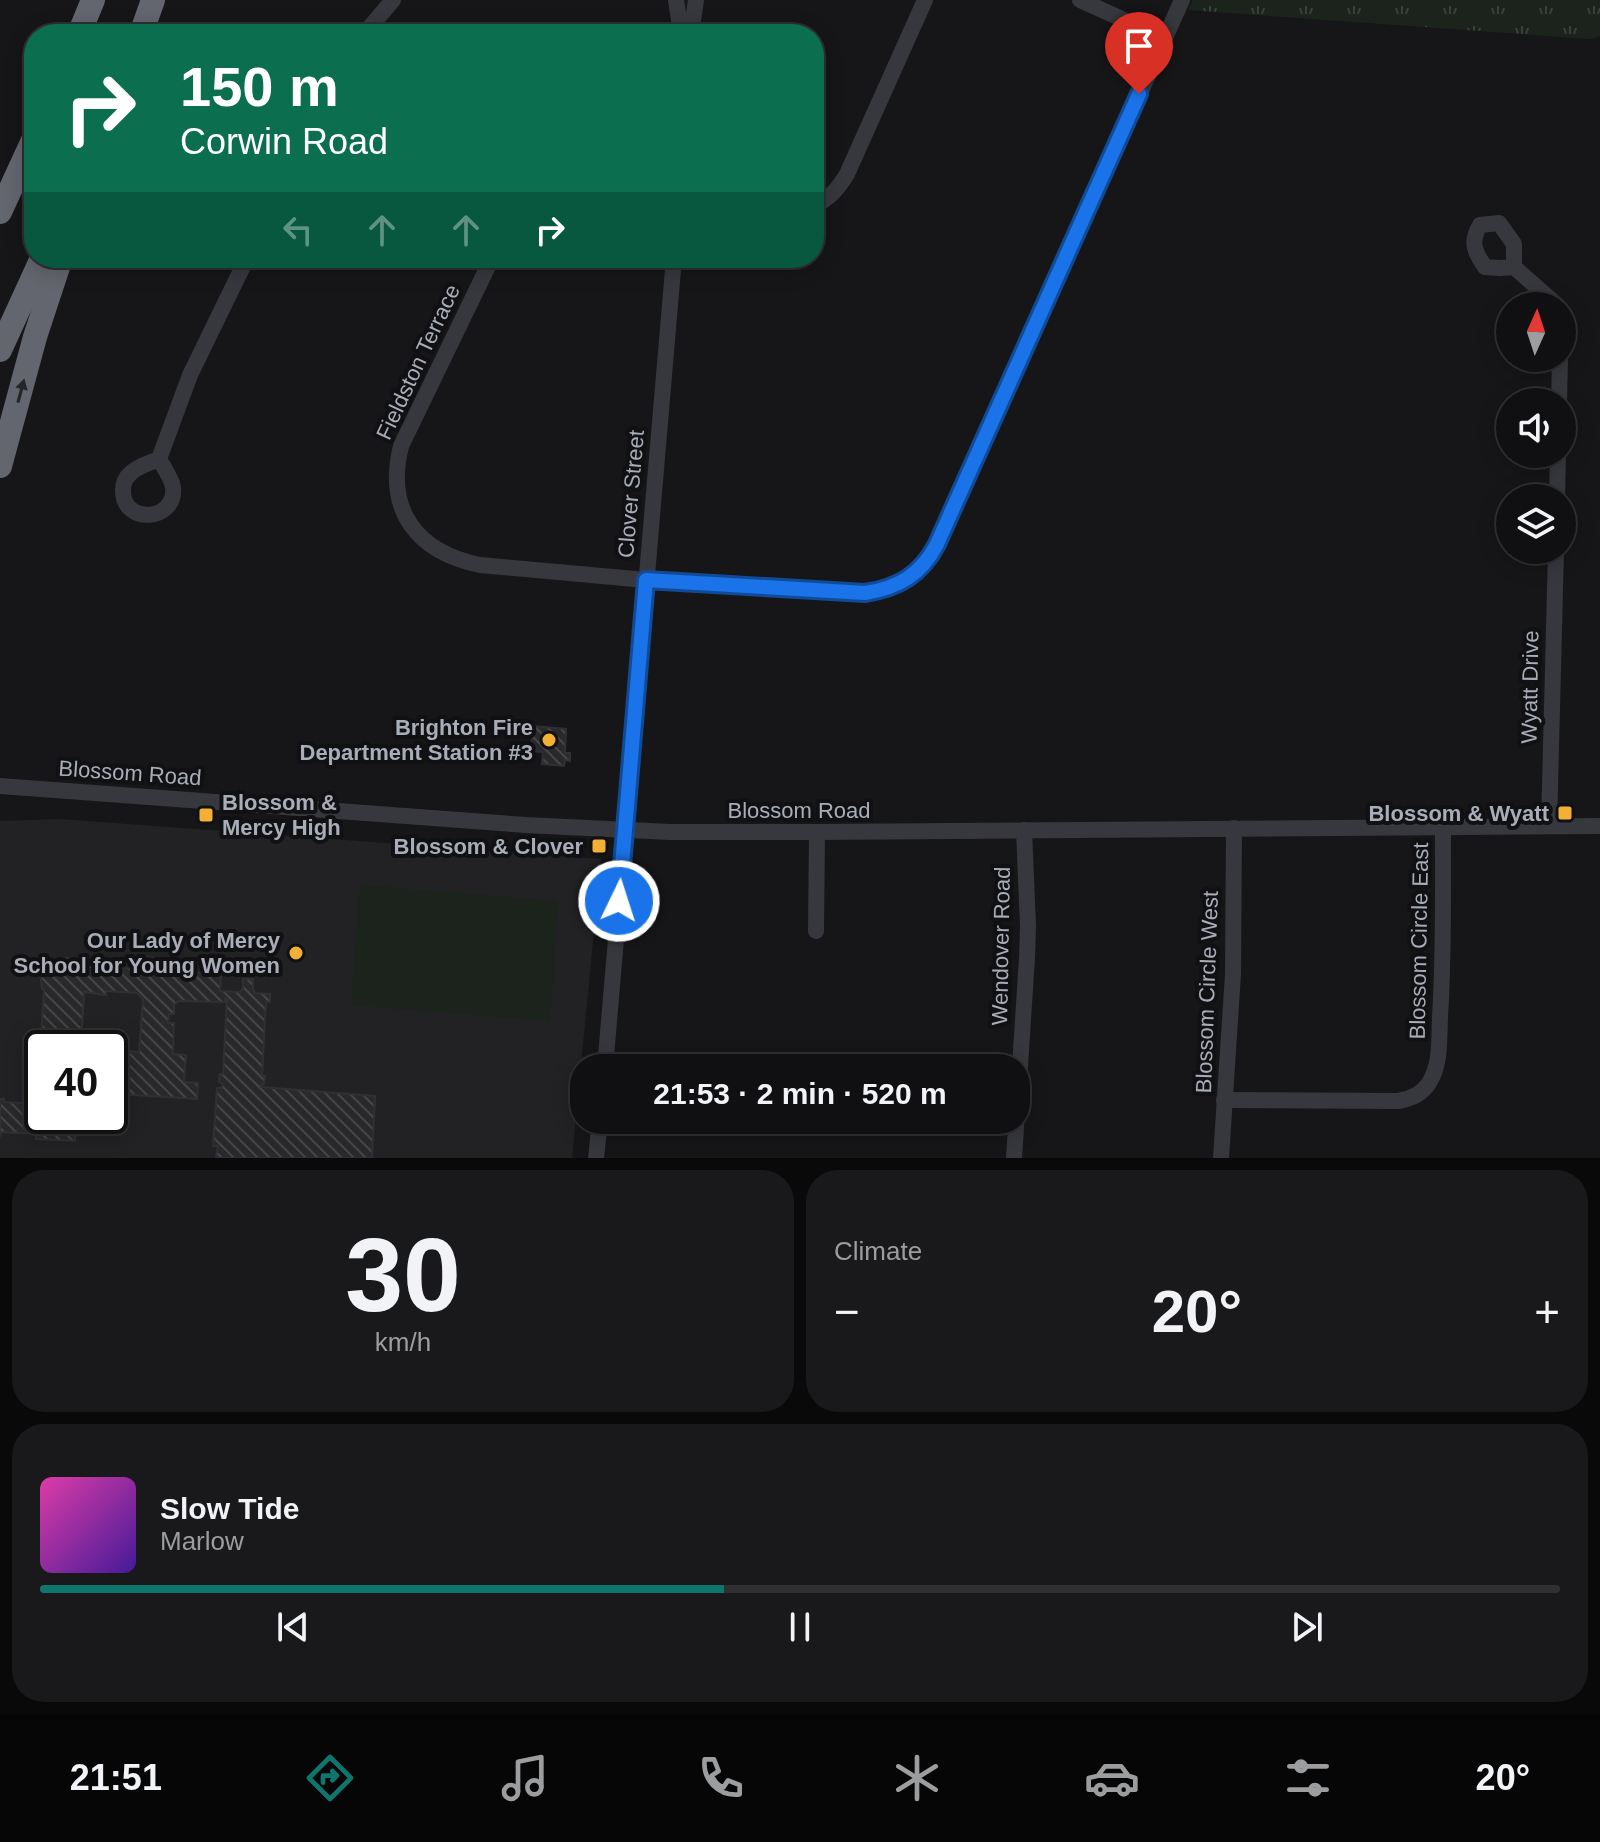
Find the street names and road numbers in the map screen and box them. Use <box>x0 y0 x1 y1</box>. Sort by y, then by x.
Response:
street label: Fieldston Terrace <box>371 280 465 444</box>
street label: Clover Street <box>613 429 649 559</box>
street label: Wyatt Drive <box>1517 630 1543 744</box>
street label: Blossom Road <box>58 756 202 790</box>
street label: Blossom Road <box>727 798 871 823</box>
street label: Blossom Circle East <box>1405 842 1433 1040</box>
street label: Wendover Road <box>987 867 1015 1025</box>
street label: Blossom Circle West <box>1191 890 1223 1094</box>

